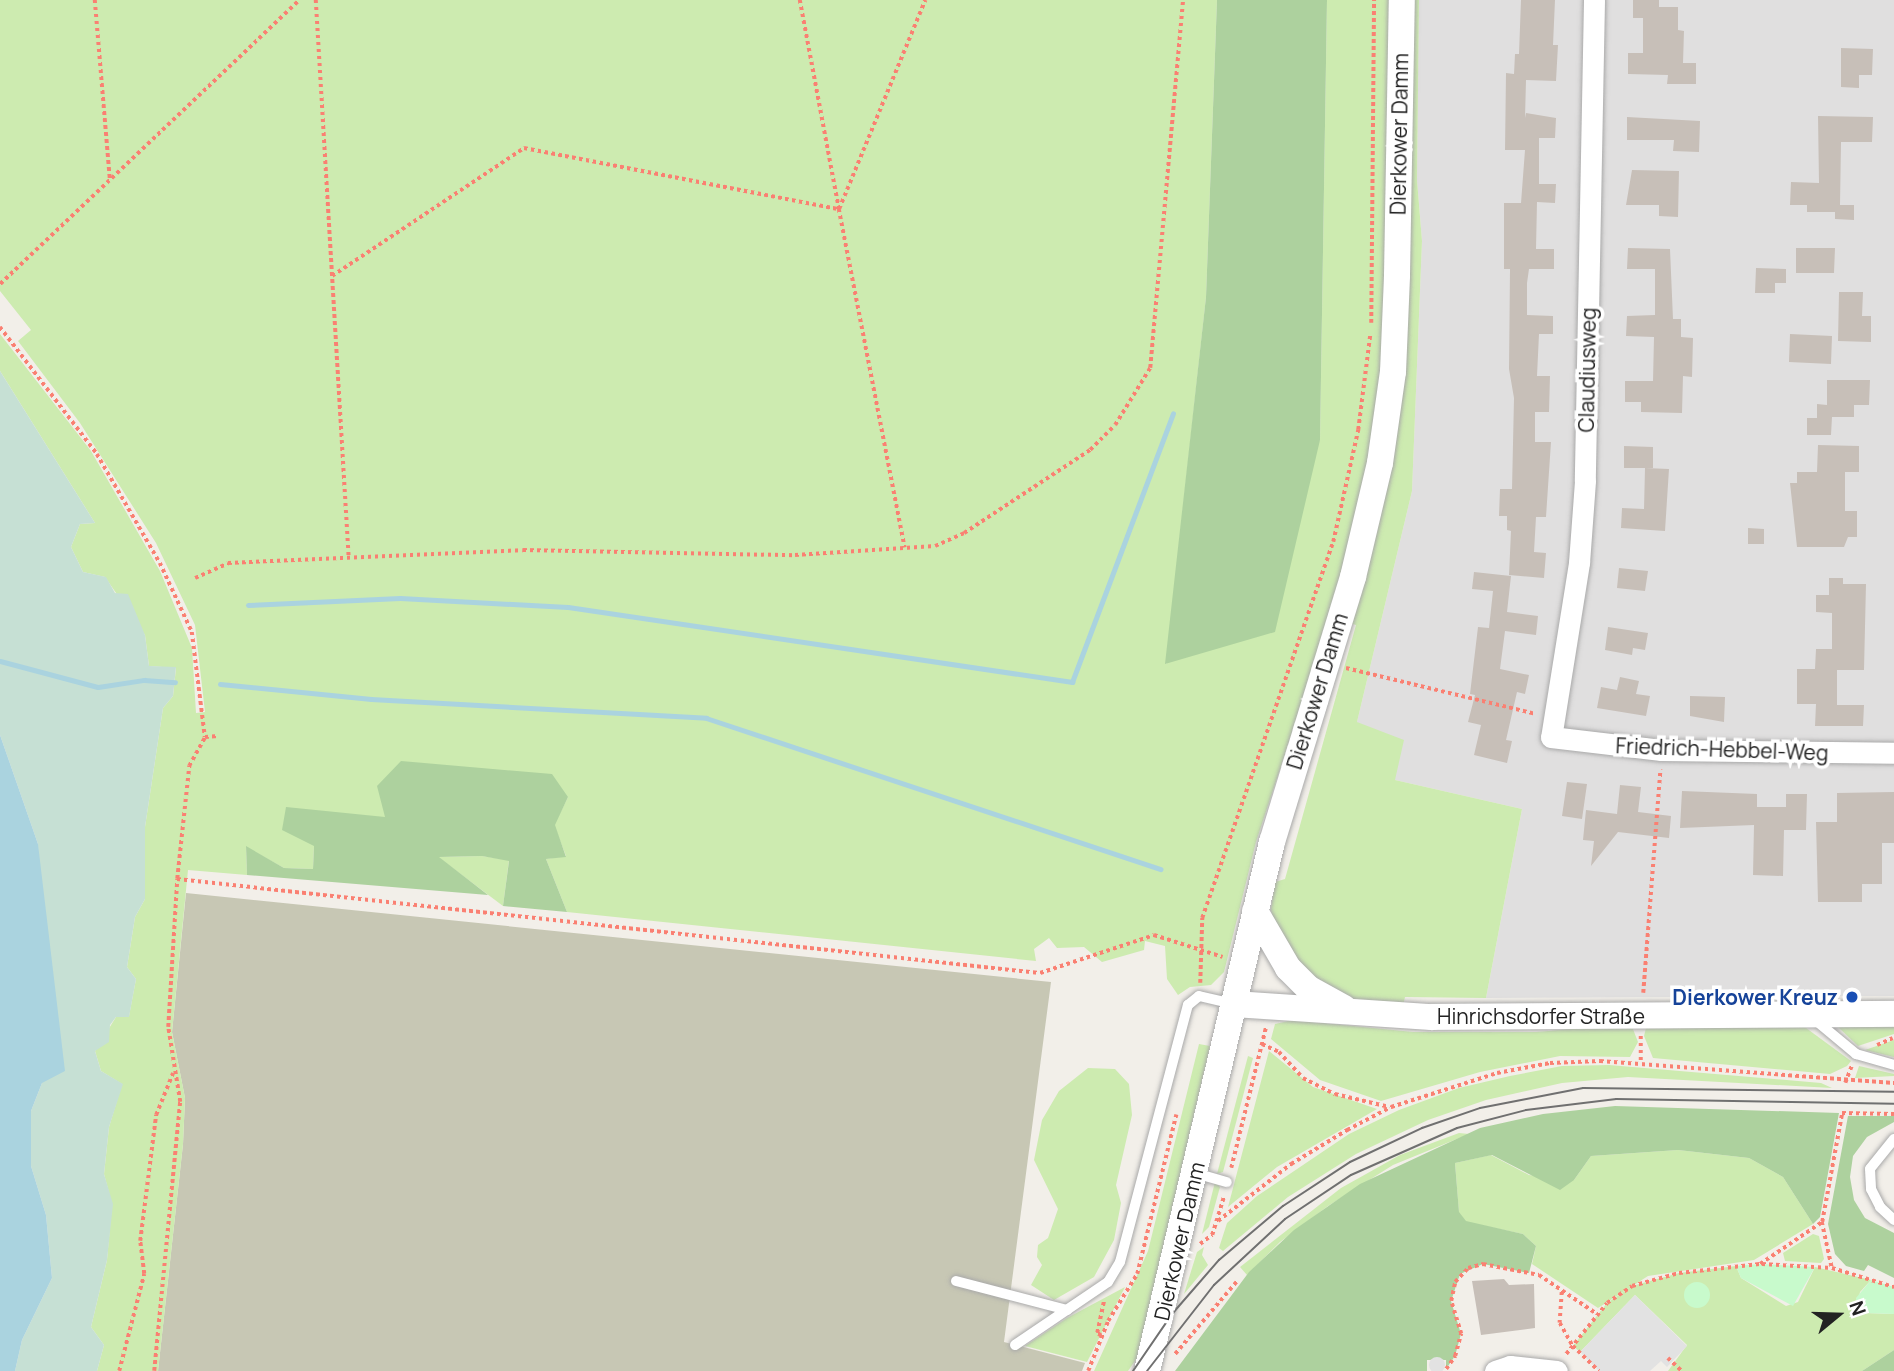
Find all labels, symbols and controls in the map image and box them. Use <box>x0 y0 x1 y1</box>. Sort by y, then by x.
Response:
street label: Dierkower Damm <box>1385 53 1413 215</box>
street label: Claudiusweg <box>1573 307 1601 433</box>
street label: Dierkower Damm <box>1281 610 1353 772</box>
street label: Friedrich-Hebbel-Weg <box>1615 733 1829 765</box>
place label: Dierkower Kreuz <box>1672 984 1838 1010</box>
marker: Dierkower Kreuz <box>1844 989 1860 1005</box>
street label: Hinrichsdorfer Straße <box>1437 1003 1645 1029</box>
street label: Dierkower Damm <box>1148 1159 1210 1323</box>
north arrow <box>1803 1280 1873 1350</box>
text: N <box>1843 1297 1872 1319</box>

